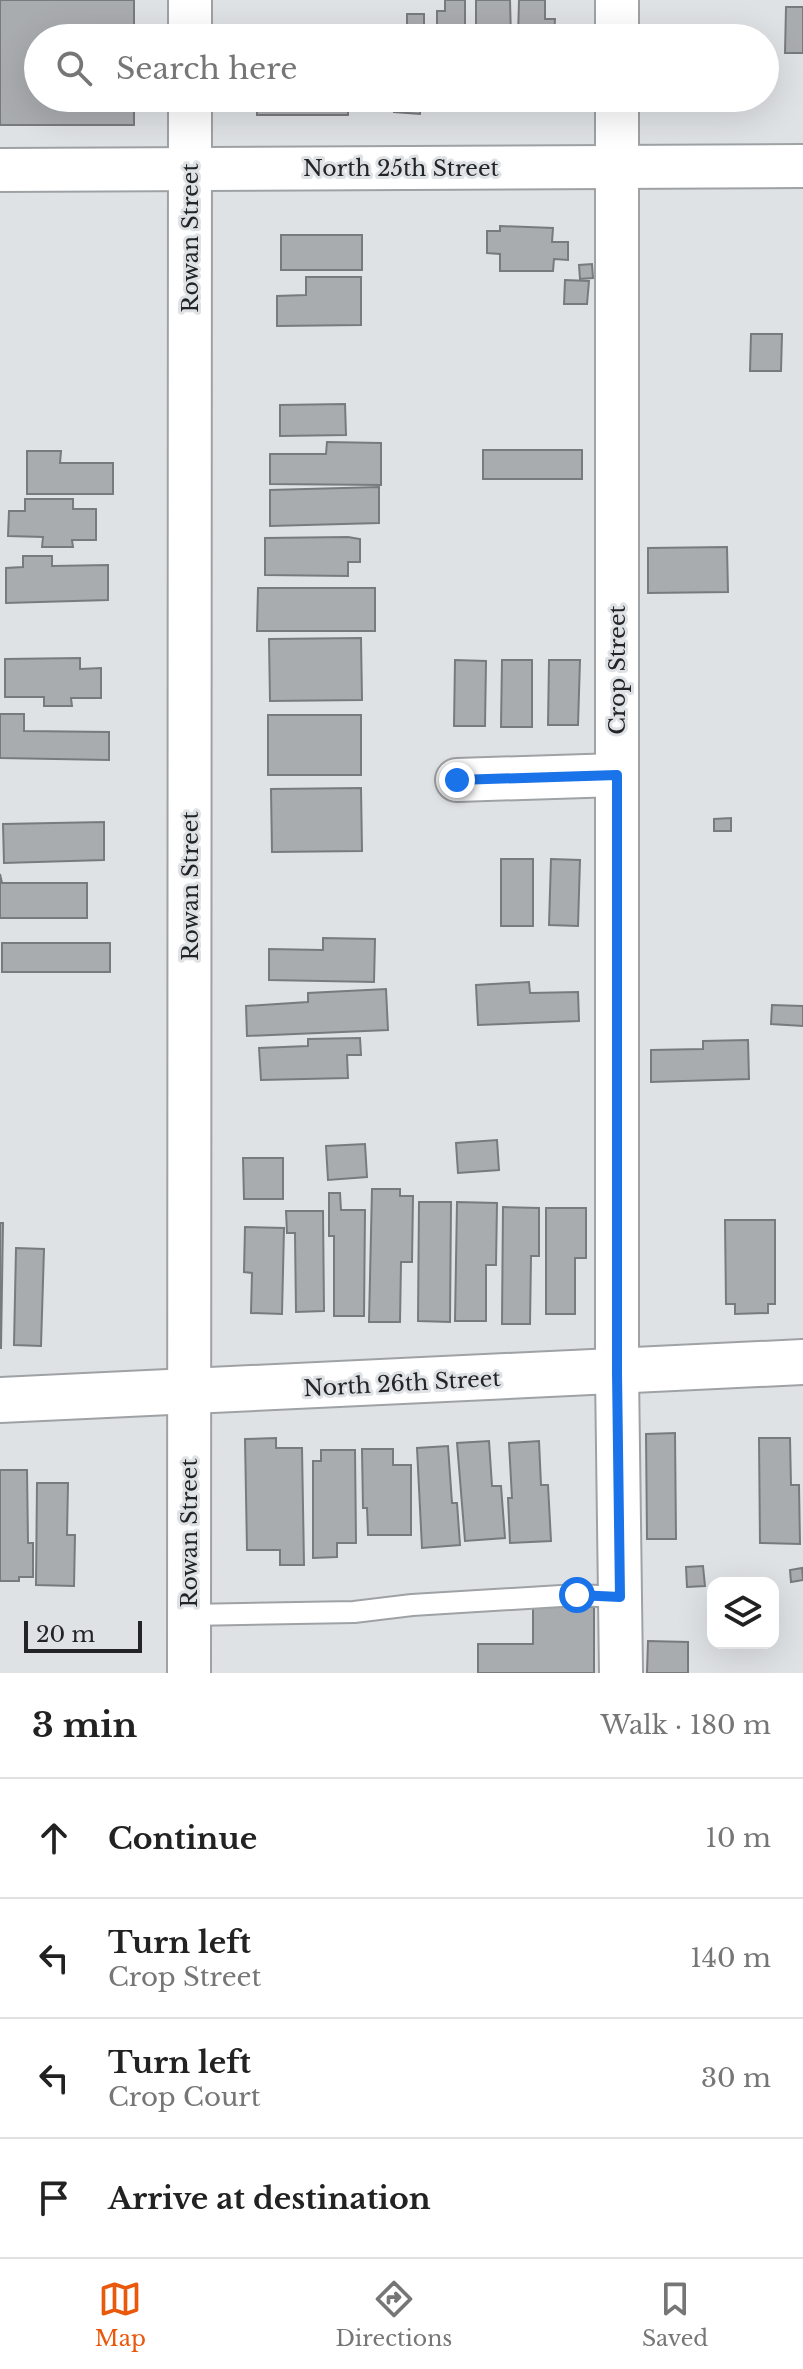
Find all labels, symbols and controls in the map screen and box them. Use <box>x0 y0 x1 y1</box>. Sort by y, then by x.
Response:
search box <box>24 24 779 112</box>
icon: search <box>52 46 96 90</box>
text: Search here <box>116 50 297 87</box>
street label: North 25th Street <box>303 155 500 182</box>
street label: Rowan Street <box>177 163 204 313</box>
street label: Crop Street <box>604 604 631 735</box>
route end <box>439 762 475 798</box>
street label: Rowan Street <box>177 811 204 961</box>
street label: North 26th Street <box>303 1365 502 1402</box>
street label: Rowan Street <box>176 1458 203 1608</box>
route start <box>559 1577 595 1613</box>
map controls <box>707 1577 779 1649</box>
button: layers <box>707 1577 779 1649</box>
scale bar <box>24 1617 142 1653</box>
text: 20 m <box>36 1621 95 1648</box>
text: 3 min <box>32 1704 137 1746</box>
text: Walk · 180 m <box>601 1709 771 1741</box>
icon: ahead <box>32 1816 76 1860</box>
text: Continue <box>108 1820 257 1857</box>
text: 10 m <box>705 1822 771 1854</box>
text: Turn left <box>108 1924 251 1961</box>
icon: left <box>32 1936 76 1980</box>
text: 140 m <box>690 1942 771 1974</box>
text: Crop Street <box>108 1961 261 1993</box>
text: Turn left <box>108 2044 251 2081</box>
icon: left <box>32 2056 76 2100</box>
text: 30 m <box>701 2062 771 2094</box>
text: Crop Court <box>108 2081 261 2113</box>
icon: arrive <box>32 2176 76 2220</box>
text: Arrive at destination <box>108 2180 431 2217</box>
tab: Map <box>95 2277 146 2352</box>
tab: Directions <box>335 2277 452 2352</box>
tab: Saved <box>642 2277 708 2352</box>

